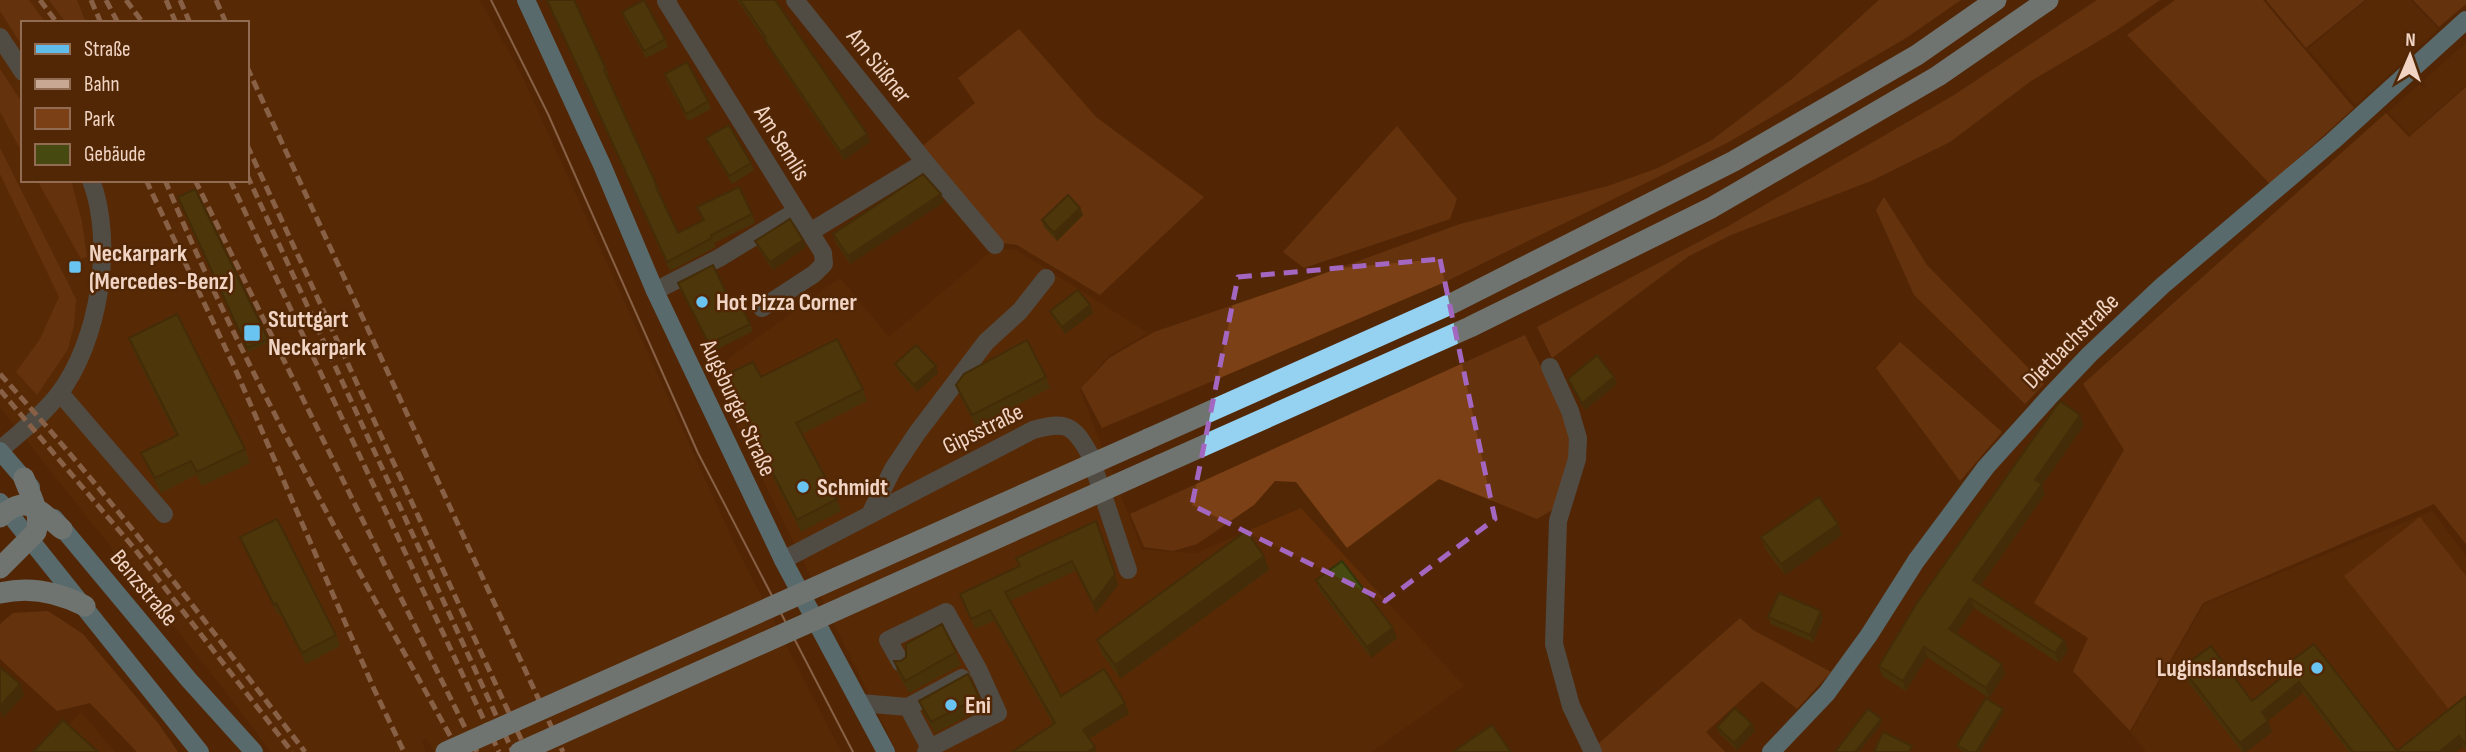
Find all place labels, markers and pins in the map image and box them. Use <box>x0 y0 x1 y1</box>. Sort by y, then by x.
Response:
place label: Neckarpark (Mercedes-Benz) <box>89 239 234 296</box>
marker: Neckarpark (Mercedes-Benz) <box>67 259 83 275</box>
place label: Hot Pizza Corner <box>716 288 858 317</box>
marker: Hot Pizza Corner <box>694 294 710 310</box>
place label: Stuttgart Neckarpark <box>268 305 366 362</box>
marker: Stuttgart Neckarpark <box>242 323 262 343</box>
place label: Schmidt <box>817 473 888 502</box>
marker: Schmidt <box>795 479 811 495</box>
place label: Luginslandschule <box>2157 654 2303 683</box>
marker: Luginslandschule <box>2309 660 2325 676</box>
place label: Eni <box>965 691 991 720</box>
marker: Eni <box>943 697 959 713</box>

